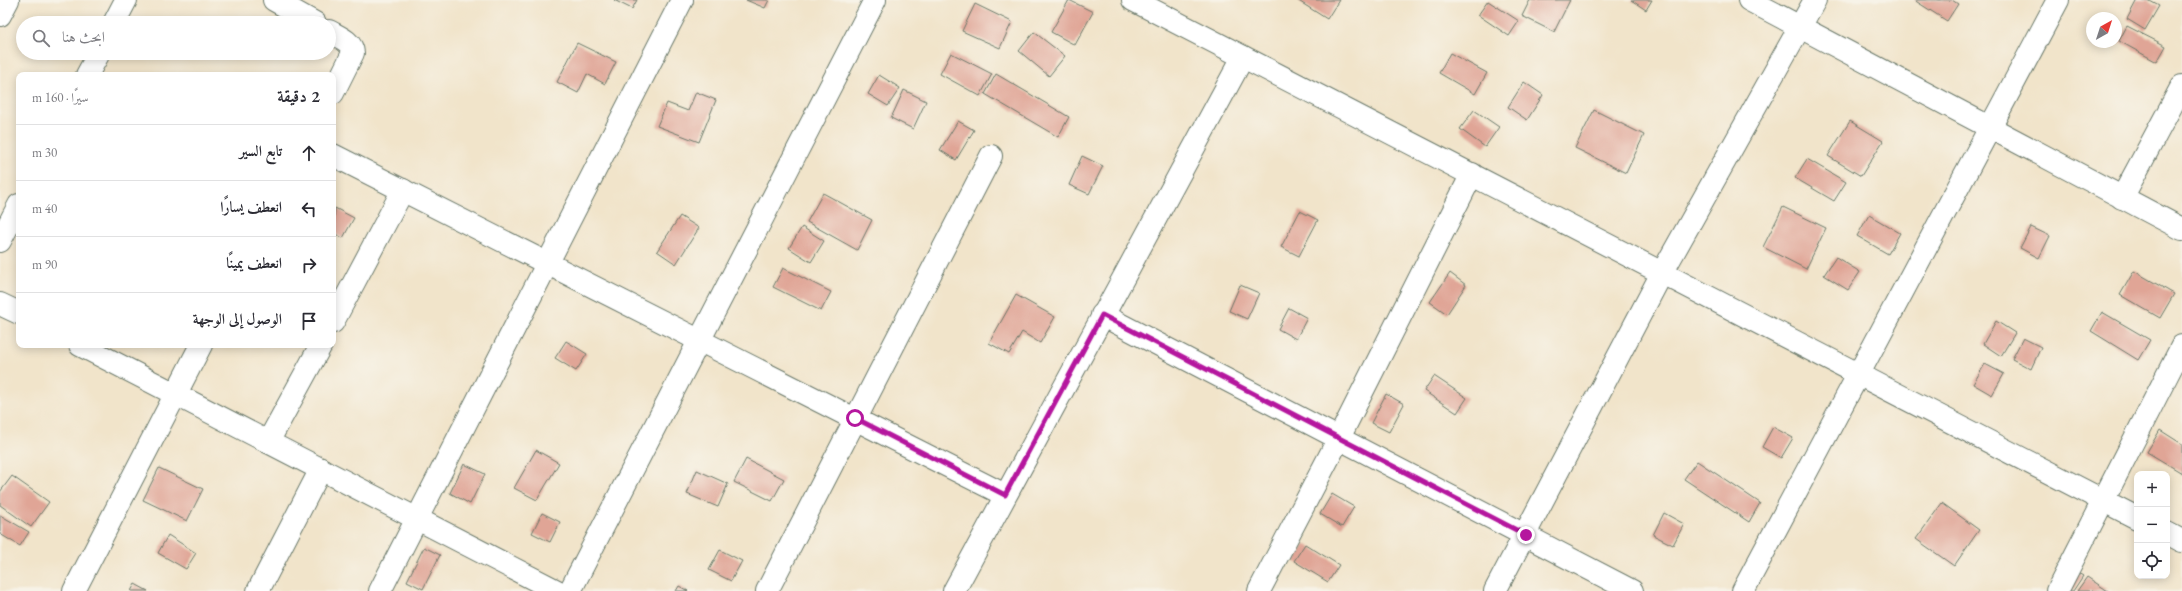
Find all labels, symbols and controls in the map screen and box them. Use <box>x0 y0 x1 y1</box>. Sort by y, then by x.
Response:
north arrow <box>2086 12 2122 48</box>
search box <box>16 16 336 60</box>
icon: search <box>30 27 52 49</box>
text: ابحث هنا <box>62 27 105 46</box>
text: 2 دقيقة <box>277 85 320 107</box>
text: سيرًا · 160 m <box>32 89 89 106</box>
text: تابع السير <box>239 141 282 160</box>
icon: ahead <box>298 142 320 164</box>
text: 30 m <box>32 144 57 161</box>
text: انعطف يسارًا <box>220 197 282 216</box>
icon: left <box>298 198 320 220</box>
text: 40 m <box>32 200 57 217</box>
text: انعطف يمينًا <box>226 253 282 272</box>
icon: right <box>298 254 320 276</box>
text: 90 m <box>32 256 57 273</box>
text: الوصول إلى الوجهة <box>193 309 282 328</box>
icon: arrive <box>298 310 320 332</box>
route start <box>846 409 864 427</box>
map controls <box>2134 471 2170 579</box>
button: + <box>2134 471 2170 507</box>
button: − <box>2134 507 2170 543</box>
route end <box>1517 526 1535 544</box>
button: locate <box>2134 543 2170 579</box>

